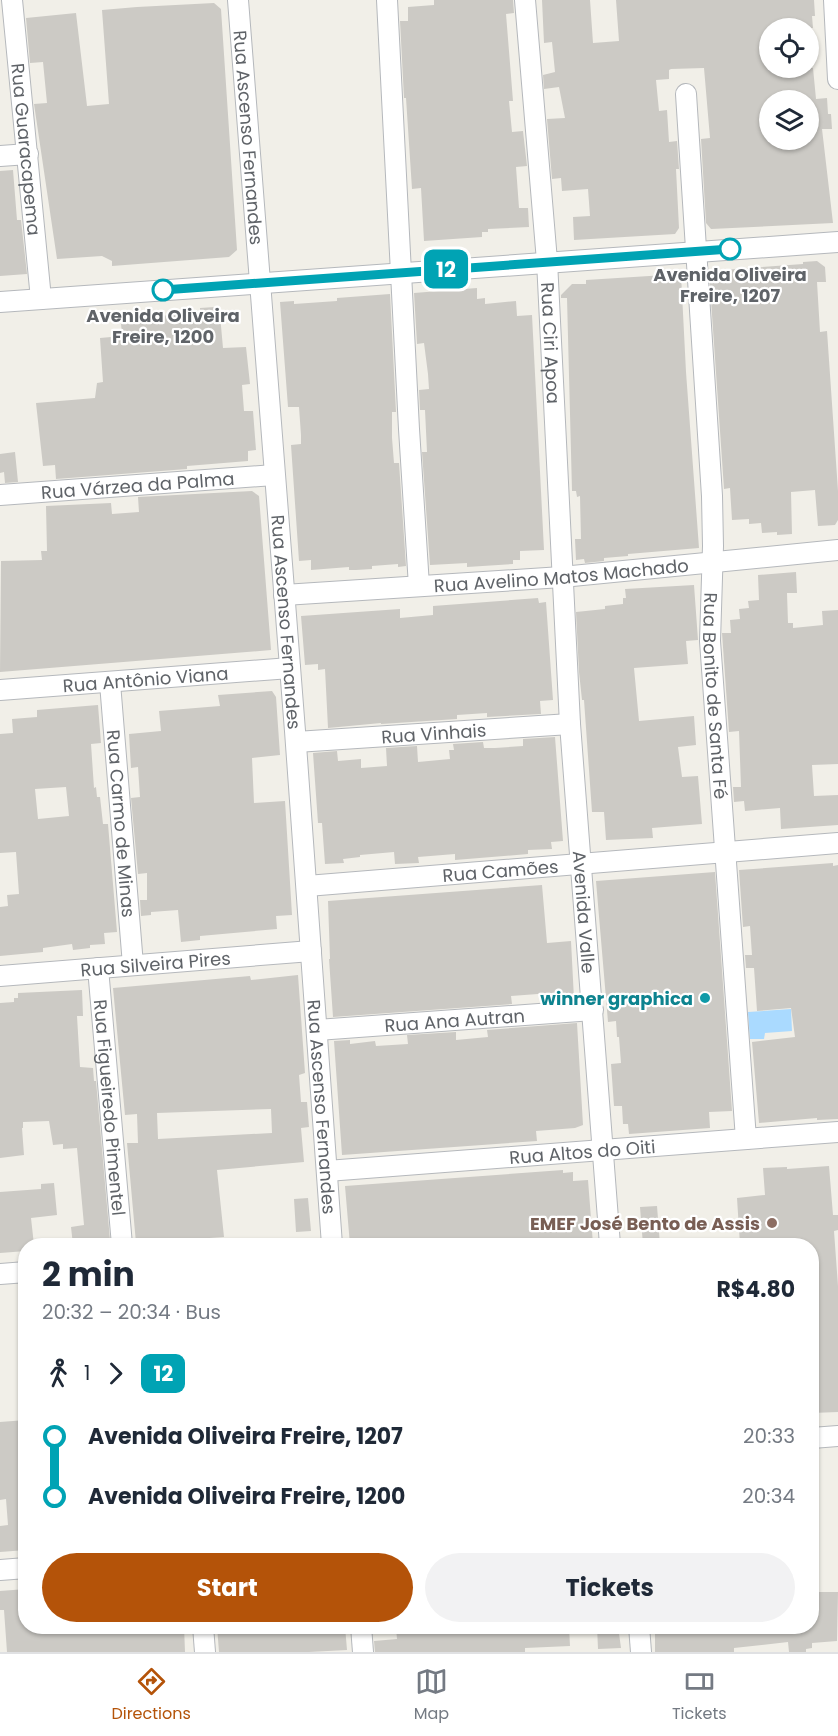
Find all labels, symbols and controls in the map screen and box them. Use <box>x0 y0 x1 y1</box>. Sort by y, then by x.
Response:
map controls <box>759 18 819 150</box>
button: locate <box>759 18 819 78</box>
street label: Rua Ascenso Fernandes <box>228 29 270 246</box>
street label: Rua Guaracapema <box>6 62 47 237</box>
button: layers <box>759 90 819 150</box>
marker: Avenida Oliveira Freire, 1207 <box>719 238 741 260</box>
line badge: 12 <box>419 250 473 288</box>
text: 12 <box>436 255 456 284</box>
place label: Avenida Oliveira Freire, 1207 <box>653 262 807 308</box>
marker: Avenida Oliveira Freire, 1200 <box>152 279 174 301</box>
street label: Rua Ciri Apoa <box>536 282 567 404</box>
place label: Avenida Oliveira Freire, 1200 <box>86 303 240 349</box>
street label: Rua Várzea da Palma <box>40 465 235 504</box>
street label: Rua Ascenso Fernandes <box>266 514 307 730</box>
street label: Rua Avelino Matos Machado <box>433 552 690 598</box>
street label: Rua Bonito de Santa Fé <box>697 592 734 800</box>
street label: Rua Antônio Viana <box>62 660 229 698</box>
street label: Rua Vinhais <box>380 717 487 749</box>
street label: Rua Carmo de Minas <box>101 729 142 918</box>
street label: Avenida Valle <box>567 850 602 974</box>
street label: Rua Camões <box>441 853 559 887</box>
street label: Rua Silveira Pires <box>79 945 232 982</box>
place label: winner graphica <box>540 986 693 1011</box>
marker: winner graphica <box>698 991 712 1005</box>
street label: Rua Figueiredo Pimentel <box>88 998 132 1217</box>
street label: Rua Ascenso Fernandes <box>302 999 342 1215</box>
street label: Rua Ana Autran <box>384 1002 526 1038</box>
street label: Rua Altos do Oiti <box>508 1133 656 1170</box>
place label: EMEF José Bento de Assis <box>530 1211 760 1236</box>
marker: EMEF José Bento de Assis <box>765 1216 779 1230</box>
text: 2 min <box>42 1251 135 1298</box>
text: R$4.80 <box>716 1274 795 1305</box>
text: 20:32 – 20:34 · Bus <box>42 1298 221 1326</box>
icon: walk <box>42 1357 75 1390</box>
icon: forward <box>99 1357 132 1390</box>
text: 1 <box>84 1359 90 1387</box>
text: 12 <box>153 1359 173 1388</box>
text: Avenida Oliveira Freire, 1207 <box>88 1421 403 1452</box>
text: 20:33 <box>743 1422 795 1450</box>
text: Avenida Oliveira Freire, 1200 <box>88 1481 405 1512</box>
text: 20:34 <box>742 1482 795 1510</box>
button: Start <box>42 1553 413 1622</box>
button: Tickets <box>425 1553 795 1622</box>
tab: Directions <box>111 1665 191 1726</box>
tab: Map <box>414 1665 449 1726</box>
tab: Tickets <box>672 1665 727 1726</box>

